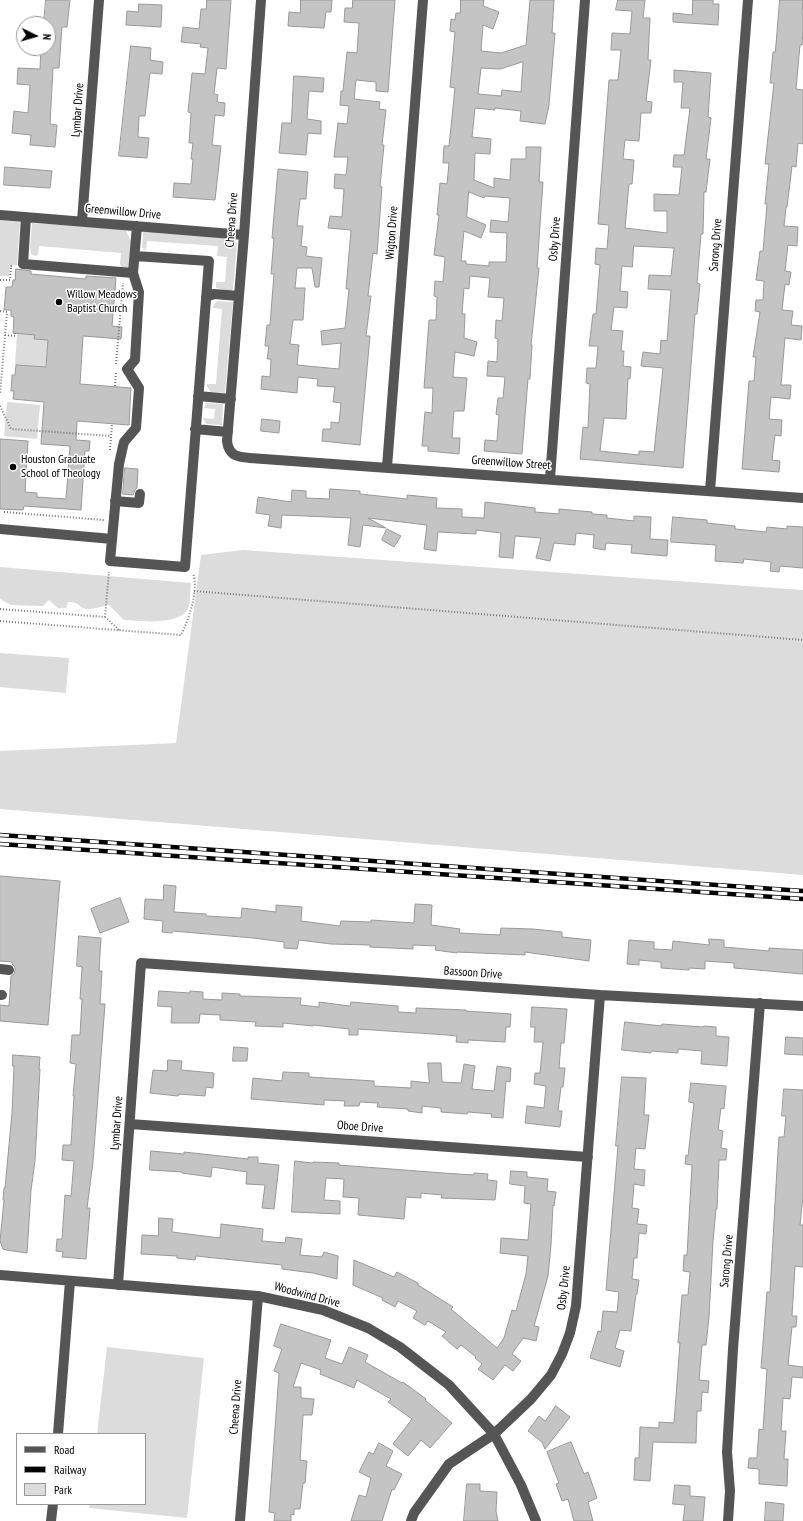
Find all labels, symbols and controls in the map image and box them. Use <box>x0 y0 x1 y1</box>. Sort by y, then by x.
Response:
north arrow <box>16 16 56 56</box>
text: N <box>40 33 54 41</box>
street label: Lymbar Drive <box>69 83 87 137</box>
street label: Cheena Drive <box>223 192 241 248</box>
street label: Greenwillow Drive <box>84 202 162 222</box>
street label: Wigton Drive <box>383 206 401 260</box>
street label: Osby Drive <box>546 216 564 262</box>
street label: Sarong Drive <box>707 218 725 272</box>
place label: Willow Meadows Baptist Church <box>67 288 137 316</box>
marker: Willow Meadows Baptist Church <box>54 297 64 307</box>
place label: Houston Graduate School of Theology <box>21 453 100 481</box>
street label: Greenwillow Street <box>471 453 551 473</box>
marker: Houston Graduate School of Theology <box>8 462 18 472</box>
street label: Bassoon Drive <box>443 964 503 982</box>
street label: Lymbar Drive <box>108 1096 126 1150</box>
street label: Oboe Drive <box>336 1118 384 1136</box>
street label: Sarong Drive <box>718 1234 736 1288</box>
street label: Osby Drive <box>555 1265 573 1311</box>
street label: Woodwind Drive <box>272 1279 342 1311</box>
street label: Cheena Drive <box>227 1379 245 1435</box>
legend <box>16 1433 146 1505</box>
text: Road <box>54 1442 74 1457</box>
text: Railway <box>54 1462 86 1477</box>
text: Park <box>54 1482 72 1497</box>

